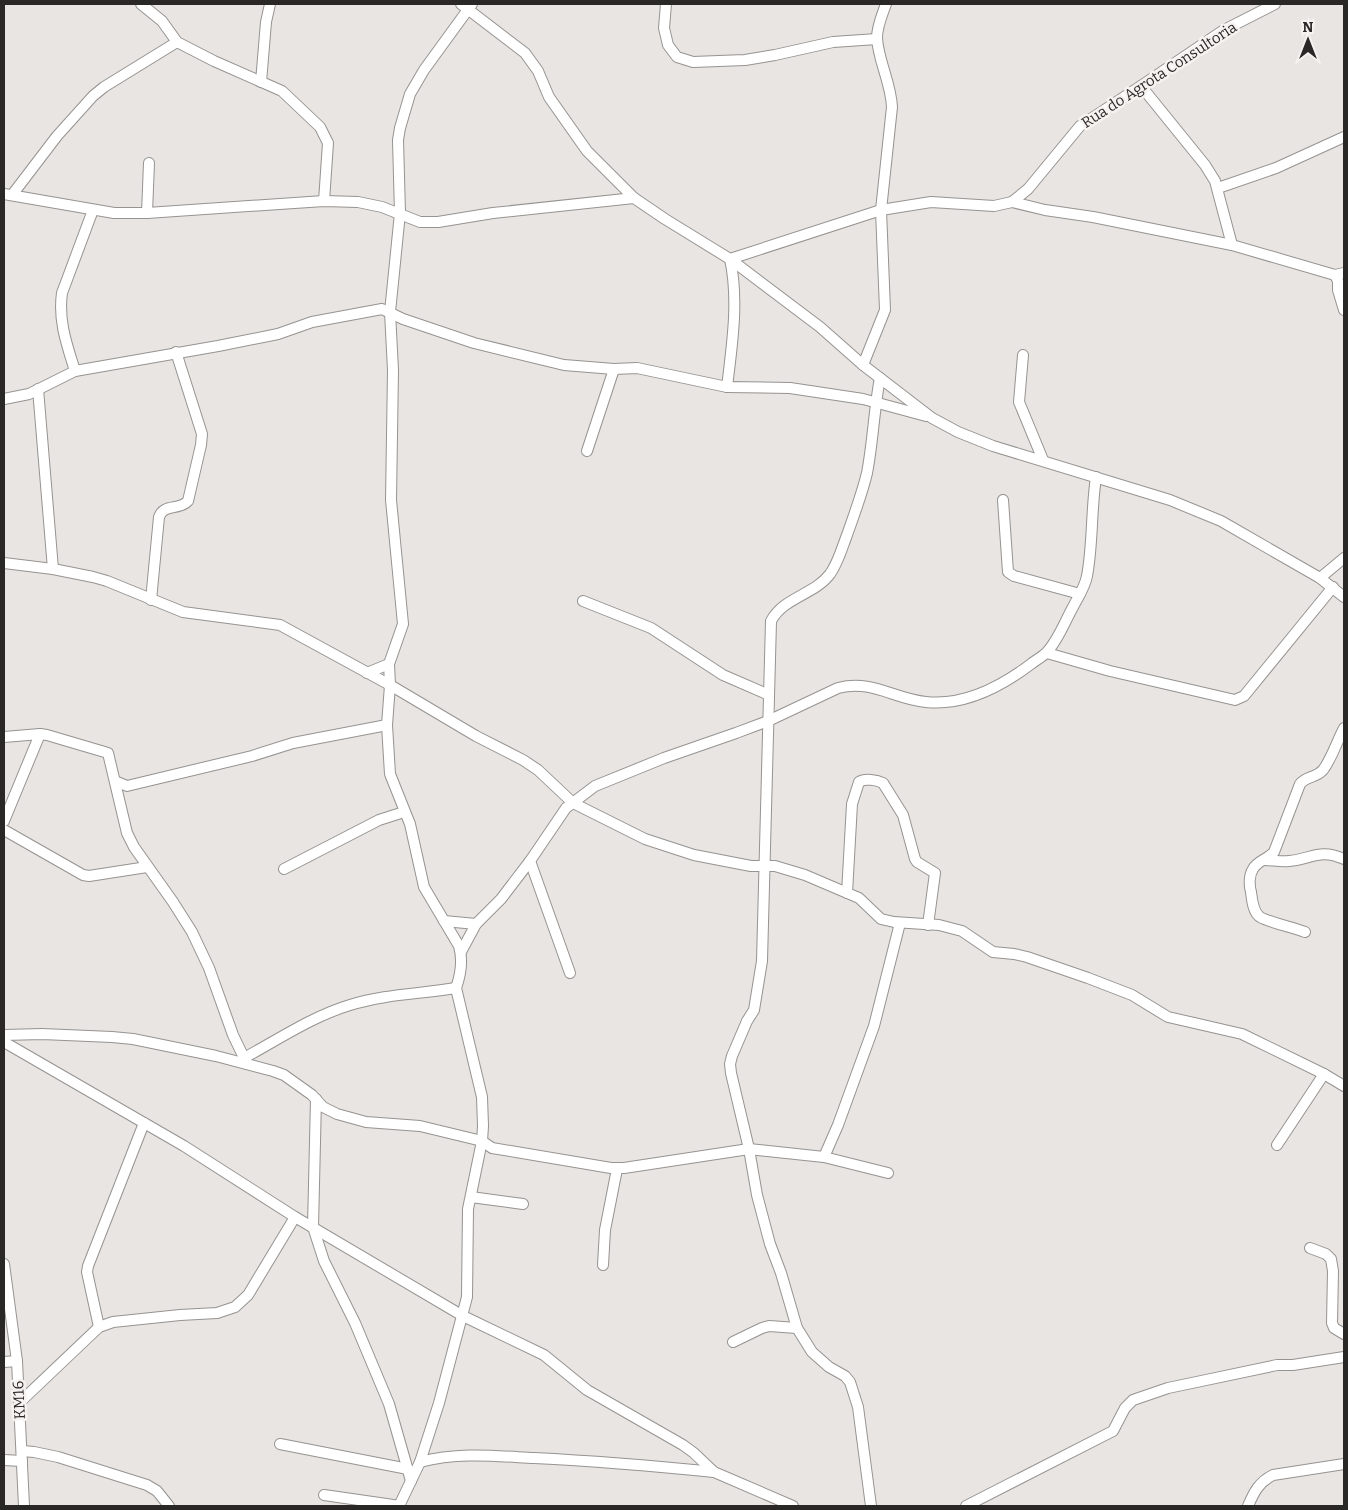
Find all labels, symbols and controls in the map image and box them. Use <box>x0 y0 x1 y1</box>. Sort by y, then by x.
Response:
north arrow <box>1283 15 1333 65</box>
street label: Rua do Agrota Consultoria <box>1078 18 1240 132</box>
text: N <box>1303 19 1314 36</box>
street label: KM16 <box>9 1380 29 1420</box>

